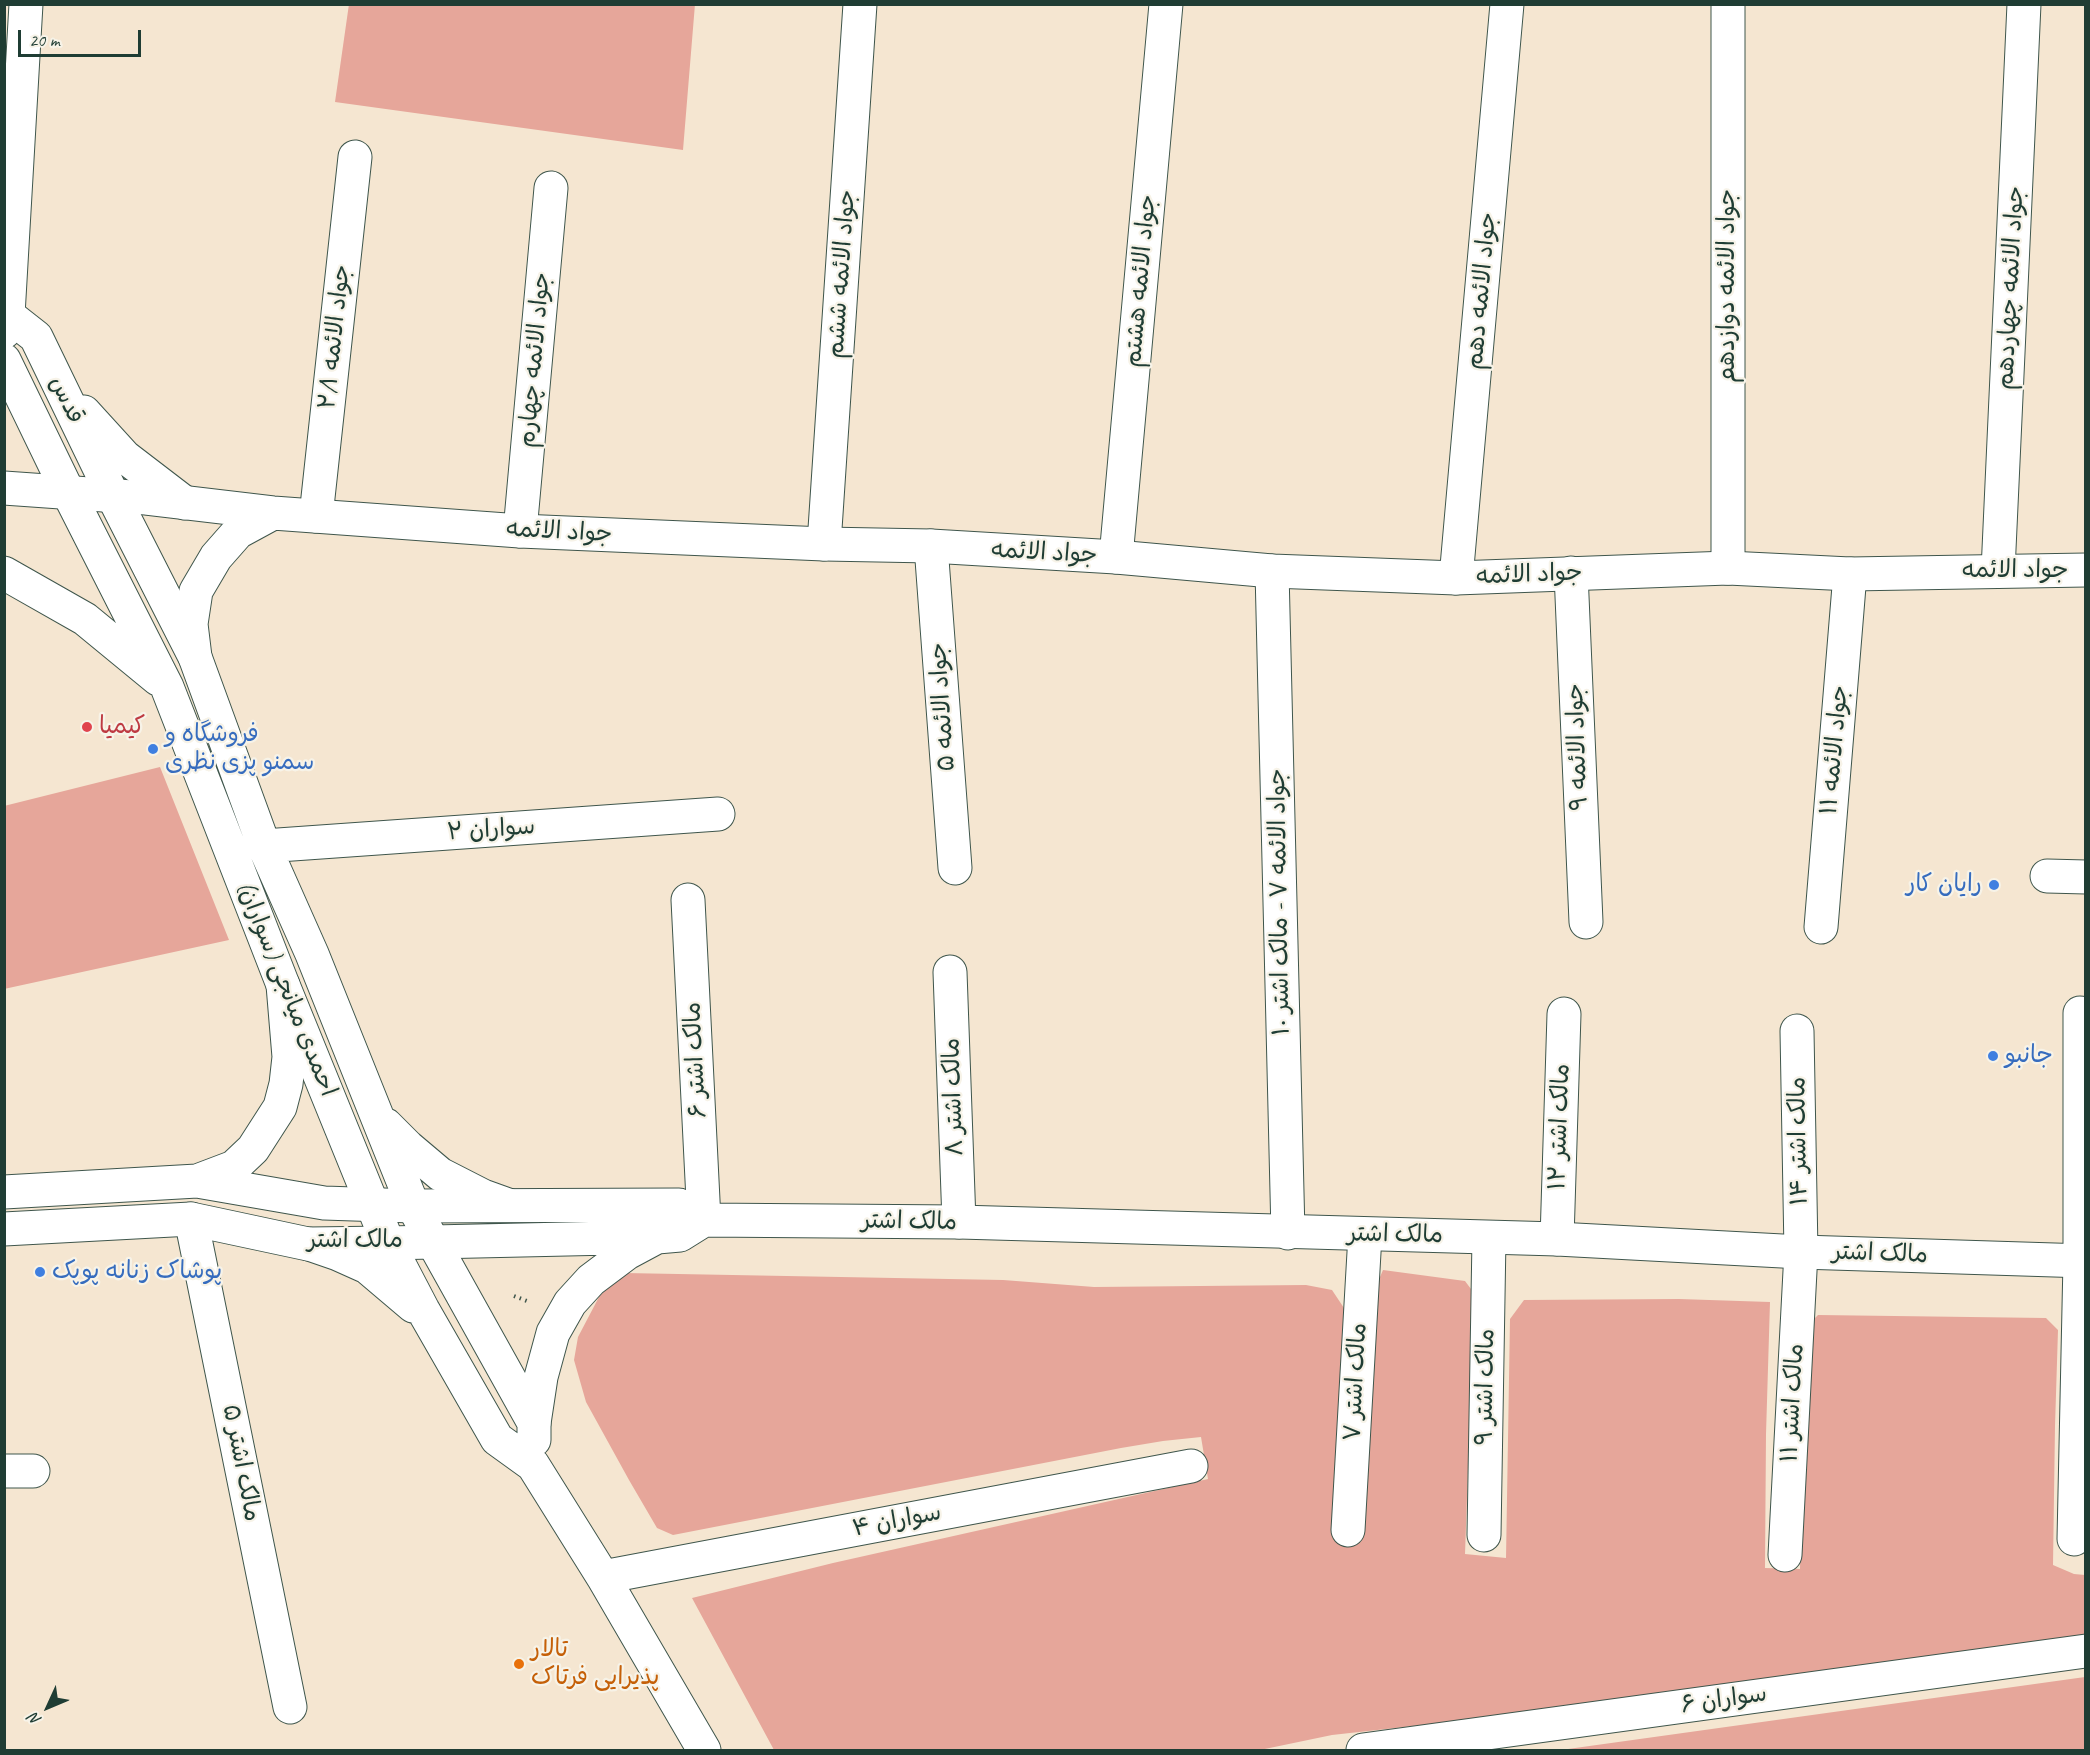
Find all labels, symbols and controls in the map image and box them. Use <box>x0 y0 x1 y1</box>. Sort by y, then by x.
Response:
scale bar <box>21 18 144 56</box>
text: 20 m <box>29 29 60 51</box>
street label: جواد الائمه چهاردهم <box>1991 185 2031 391</box>
street label: جواد الائمه ششم <box>822 189 862 359</box>
street label: جواد الائمه دوازدهم <box>1714 189 1742 383</box>
street label: جواد الائمه هشتم <box>1119 193 1163 369</box>
street label: جواد الائمه دهم <box>1461 211 1503 371</box>
street label: جواد الائمه ۲/۱ <box>313 263 357 411</box>
street label: جواد الائمه چهارم <box>513 271 557 449</box>
street label: قدس <box>42 372 90 428</box>
street label: جواد الائمه <box>505 515 613 549</box>
street label: جواد الائمه <box>990 536 1098 570</box>
street label: جواد الائمه <box>1962 557 2068 585</box>
street label: جواد الائمه <box>1475 559 1583 591</box>
street label: جواد الائمه ۵ <box>924 642 962 772</box>
street label: جواد الائمه ۹ <box>1561 683 1595 811</box>
street label: جواد الائمه ۱۱ <box>1815 684 1855 816</box>
place label: کیمیا <box>99 713 145 741</box>
marker: کیمیا <box>80 720 94 734</box>
place label: فروشگاه و سمنو پزی نظری <box>165 721 314 777</box>
marker: فروشگاه و سمنو پزی نظری <box>146 742 160 756</box>
street label: جواد الائمه ۷ - مالک اشتر ۱۰ <box>1263 768 1297 1036</box>
street label: سواران ۲ <box>446 813 536 847</box>
place label: رایان کار <box>1906 871 1982 899</box>
street label: احمدی میانجی (سواران) <box>230 877 342 1101</box>
marker: رایان کار <box>1987 878 2001 892</box>
street label: مالک اشتر ۶ <box>679 1001 713 1119</box>
street label: مالک اشتر ۸ <box>938 1037 970 1157</box>
place label: جانبو <box>2005 1042 2053 1070</box>
marker: جانبو <box>1986 1049 2000 1063</box>
street label: مالک اشتر ۱۲ <box>1543 1063 1577 1191</box>
street label: مالک اشتر ۱۴ <box>1783 1077 1815 1205</box>
street label: مالک اشتر <box>861 1207 957 1237</box>
street label: مالک اشتر <box>1347 1220 1443 1250</box>
street label: مالک اشتر <box>307 1227 403 1255</box>
street label: مالک اشتر <box>1832 1238 1928 1270</box>
place label: پوشاک زنانه پوپک <box>52 1258 222 1286</box>
marker: پوشاک زنانه پوپک <box>33 1265 47 1279</box>
street label: مالک اشتر ۷ <box>1339 1322 1373 1442</box>
street label: مالک اشتر ۹ <box>1471 1328 1501 1446</box>
street label: مالک اشتر ۱۱ <box>1776 1343 1810 1463</box>
street label: مالک اشتر ۵ <box>216 1402 266 1524</box>
street label: سواران ۴ <box>850 1498 944 1544</box>
place label: تالار پذیرایی فرتاک <box>531 1636 659 1692</box>
marker: تالار پذیرایی فرتاک <box>512 1657 526 1671</box>
north arrow <box>18 1677 78 1737</box>
street label: سواران ۶ <box>1679 1680 1769 1720</box>
text: N <box>24 1709 46 1730</box>

